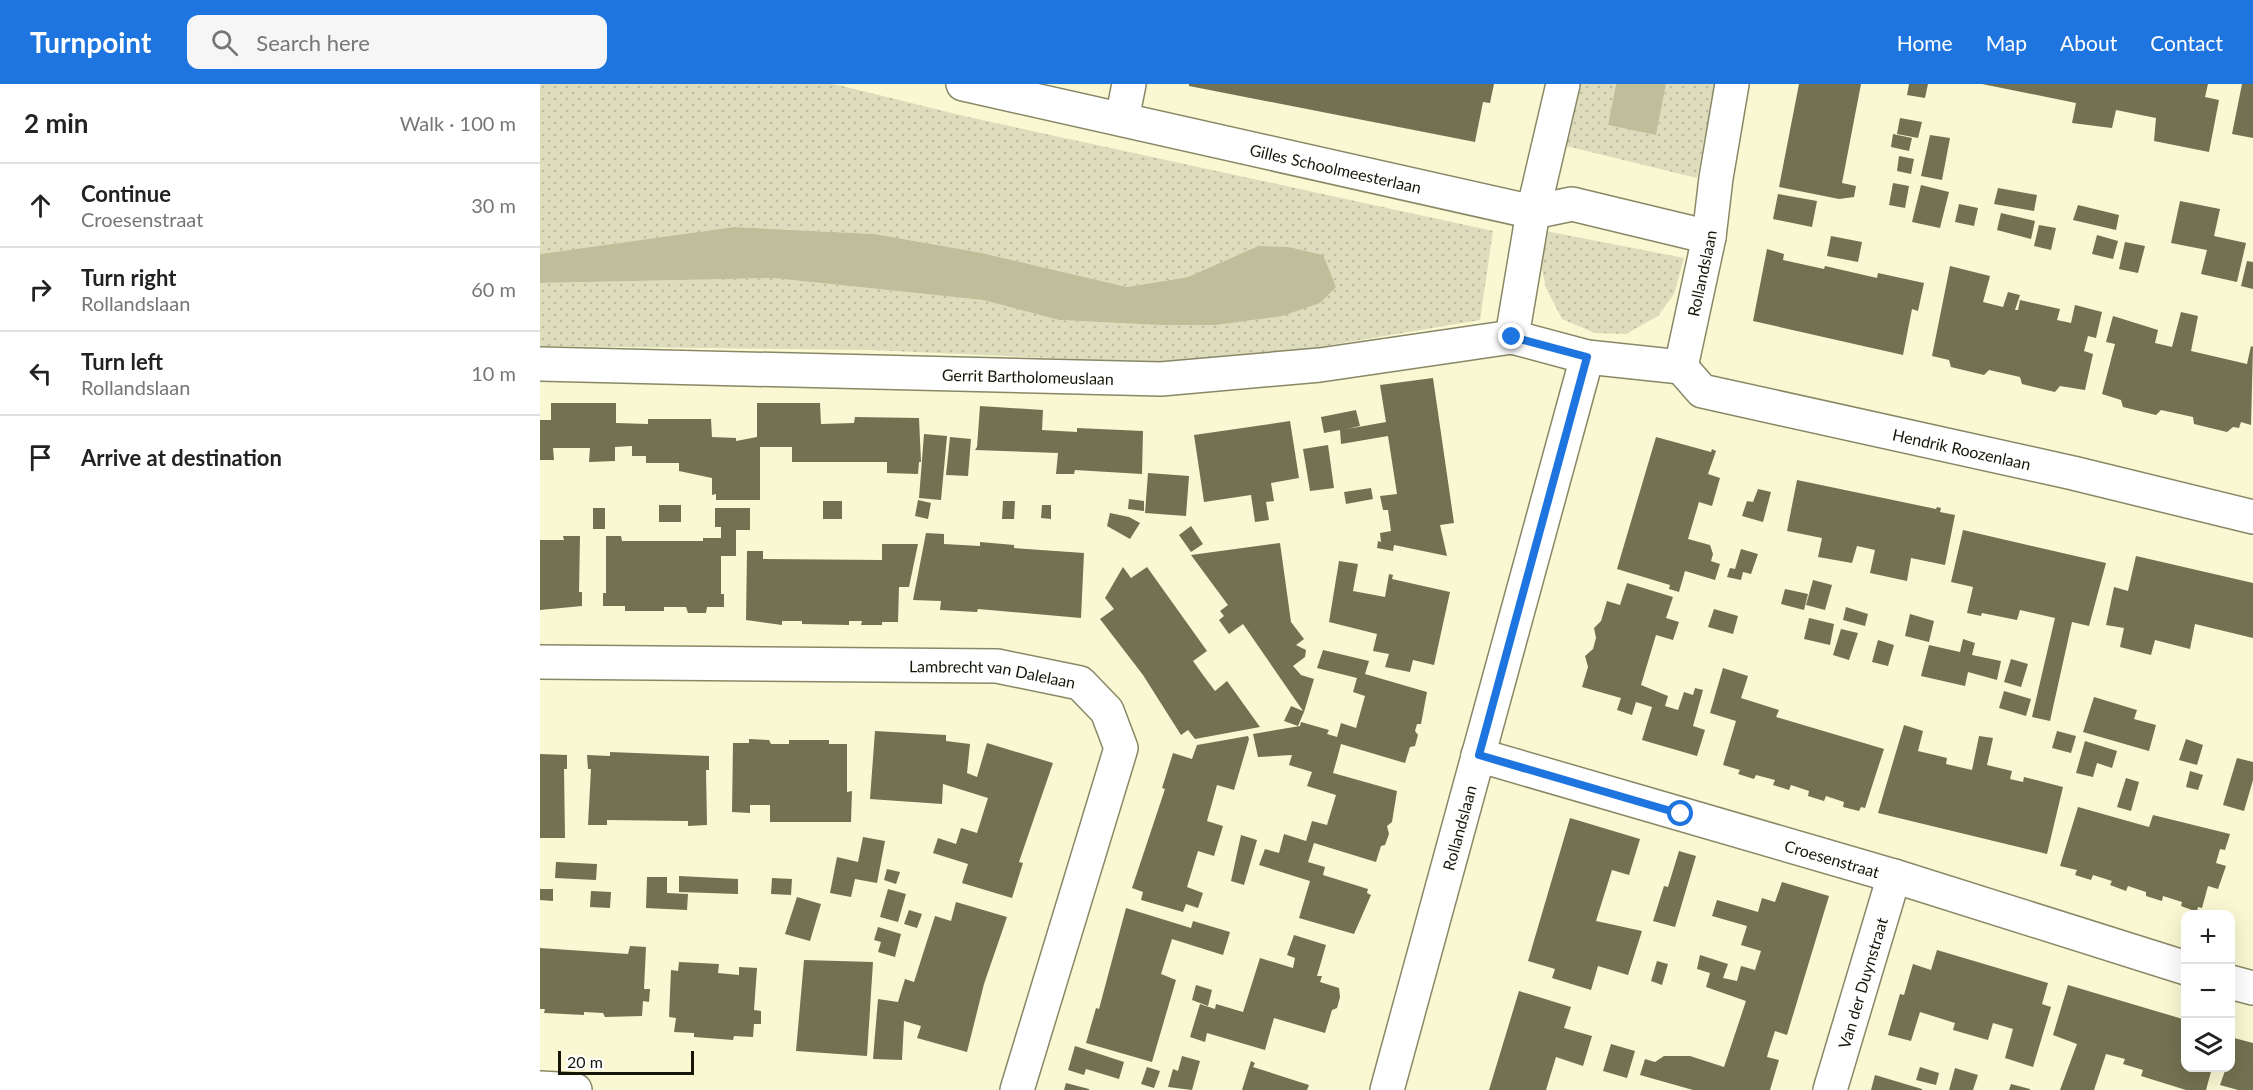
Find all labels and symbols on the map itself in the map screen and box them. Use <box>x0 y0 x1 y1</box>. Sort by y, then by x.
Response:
street label: Gilles Schoolmeesterlaan <box>1248 139 1423 196</box>
street label: Rollandslaan <box>1683 229 1719 318</box>
route end <box>1498 323 1524 349</box>
street label: Gerrit Bartholomeuslaan <box>942 364 1114 387</box>
street label: Hendrik Roozenlaan <box>1891 424 2033 473</box>
street label: Lambrecht van Dalelaan <box>909 656 1077 691</box>
street label: Rollandslaan <box>1438 783 1479 872</box>
route start <box>1667 800 1693 826</box>
street label: Croesenstraat <box>1783 835 1882 881</box>
street label: Van der Duynstraat <box>1834 915 1891 1050</box>
scale bar <box>558 1048 694 1076</box>

